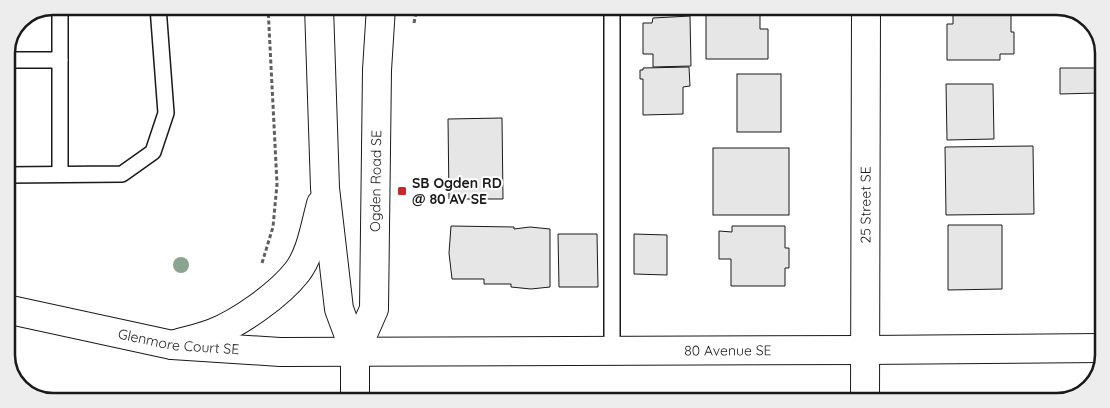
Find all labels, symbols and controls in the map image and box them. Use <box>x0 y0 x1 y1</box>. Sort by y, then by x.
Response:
street label: Ogden Road SE <box>366 130 385 232</box>
street label: 25 Street SE <box>856 166 875 244</box>
place label: SB Ogden RD @ 80 AV SE <box>412 174 502 208</box>
marker: SB Ogden RD @ 80 AV SE <box>396 185 408 197</box>
street label: Glenmore Court SE <box>116 325 240 358</box>
street label: 80 Avenue SE <box>684 341 772 360</box>

